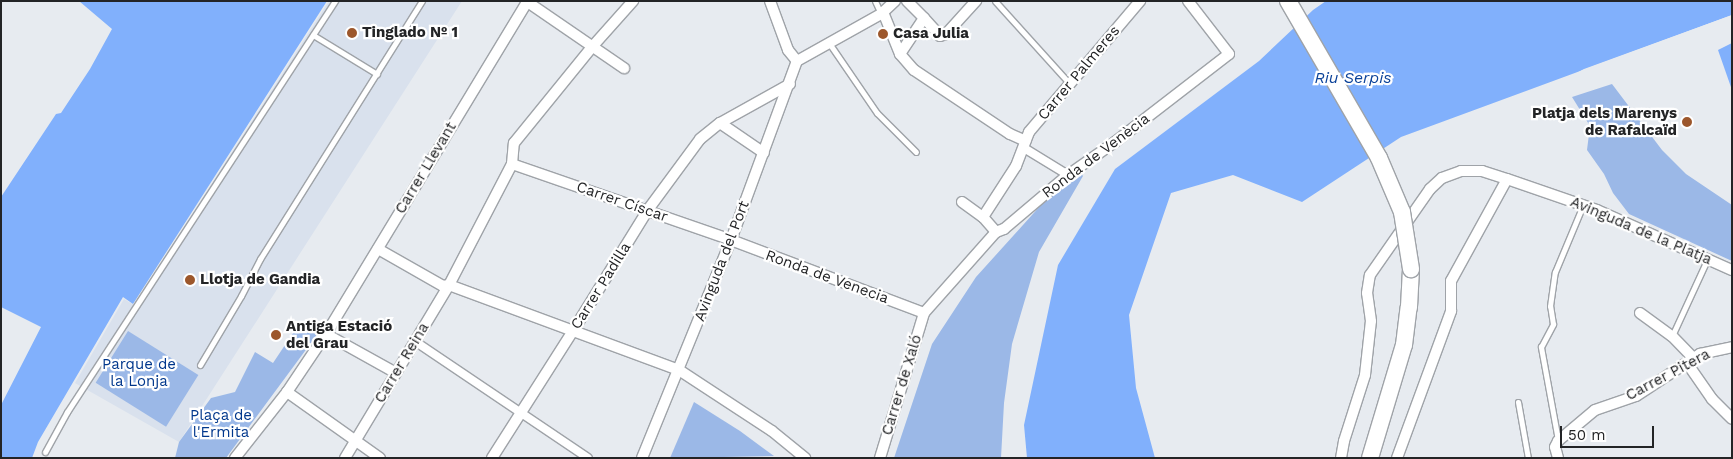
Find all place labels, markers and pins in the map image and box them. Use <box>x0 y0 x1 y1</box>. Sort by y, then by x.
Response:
place label: Tinglado Nº 1 <box>362 24 458 42</box>
place label: Casa Julia <box>893 25 969 43</box>
marker: Tinglado Nº 1 <box>346 27 358 39</box>
marker: Casa Julia <box>877 28 889 40</box>
place label: Platja dels Marenys de Rafalcaïd <box>1532 104 1677 139</box>
marker: Platja dels Marenys de Rafalcaïd <box>1681 116 1693 128</box>
place label: Llotja de Gandia <box>200 271 320 289</box>
marker: Llotja de Gandia <box>184 274 196 286</box>
place label: Antiga Estació del Grau <box>286 317 392 352</box>
marker: Antiga Estació del Grau <box>270 329 282 341</box>

